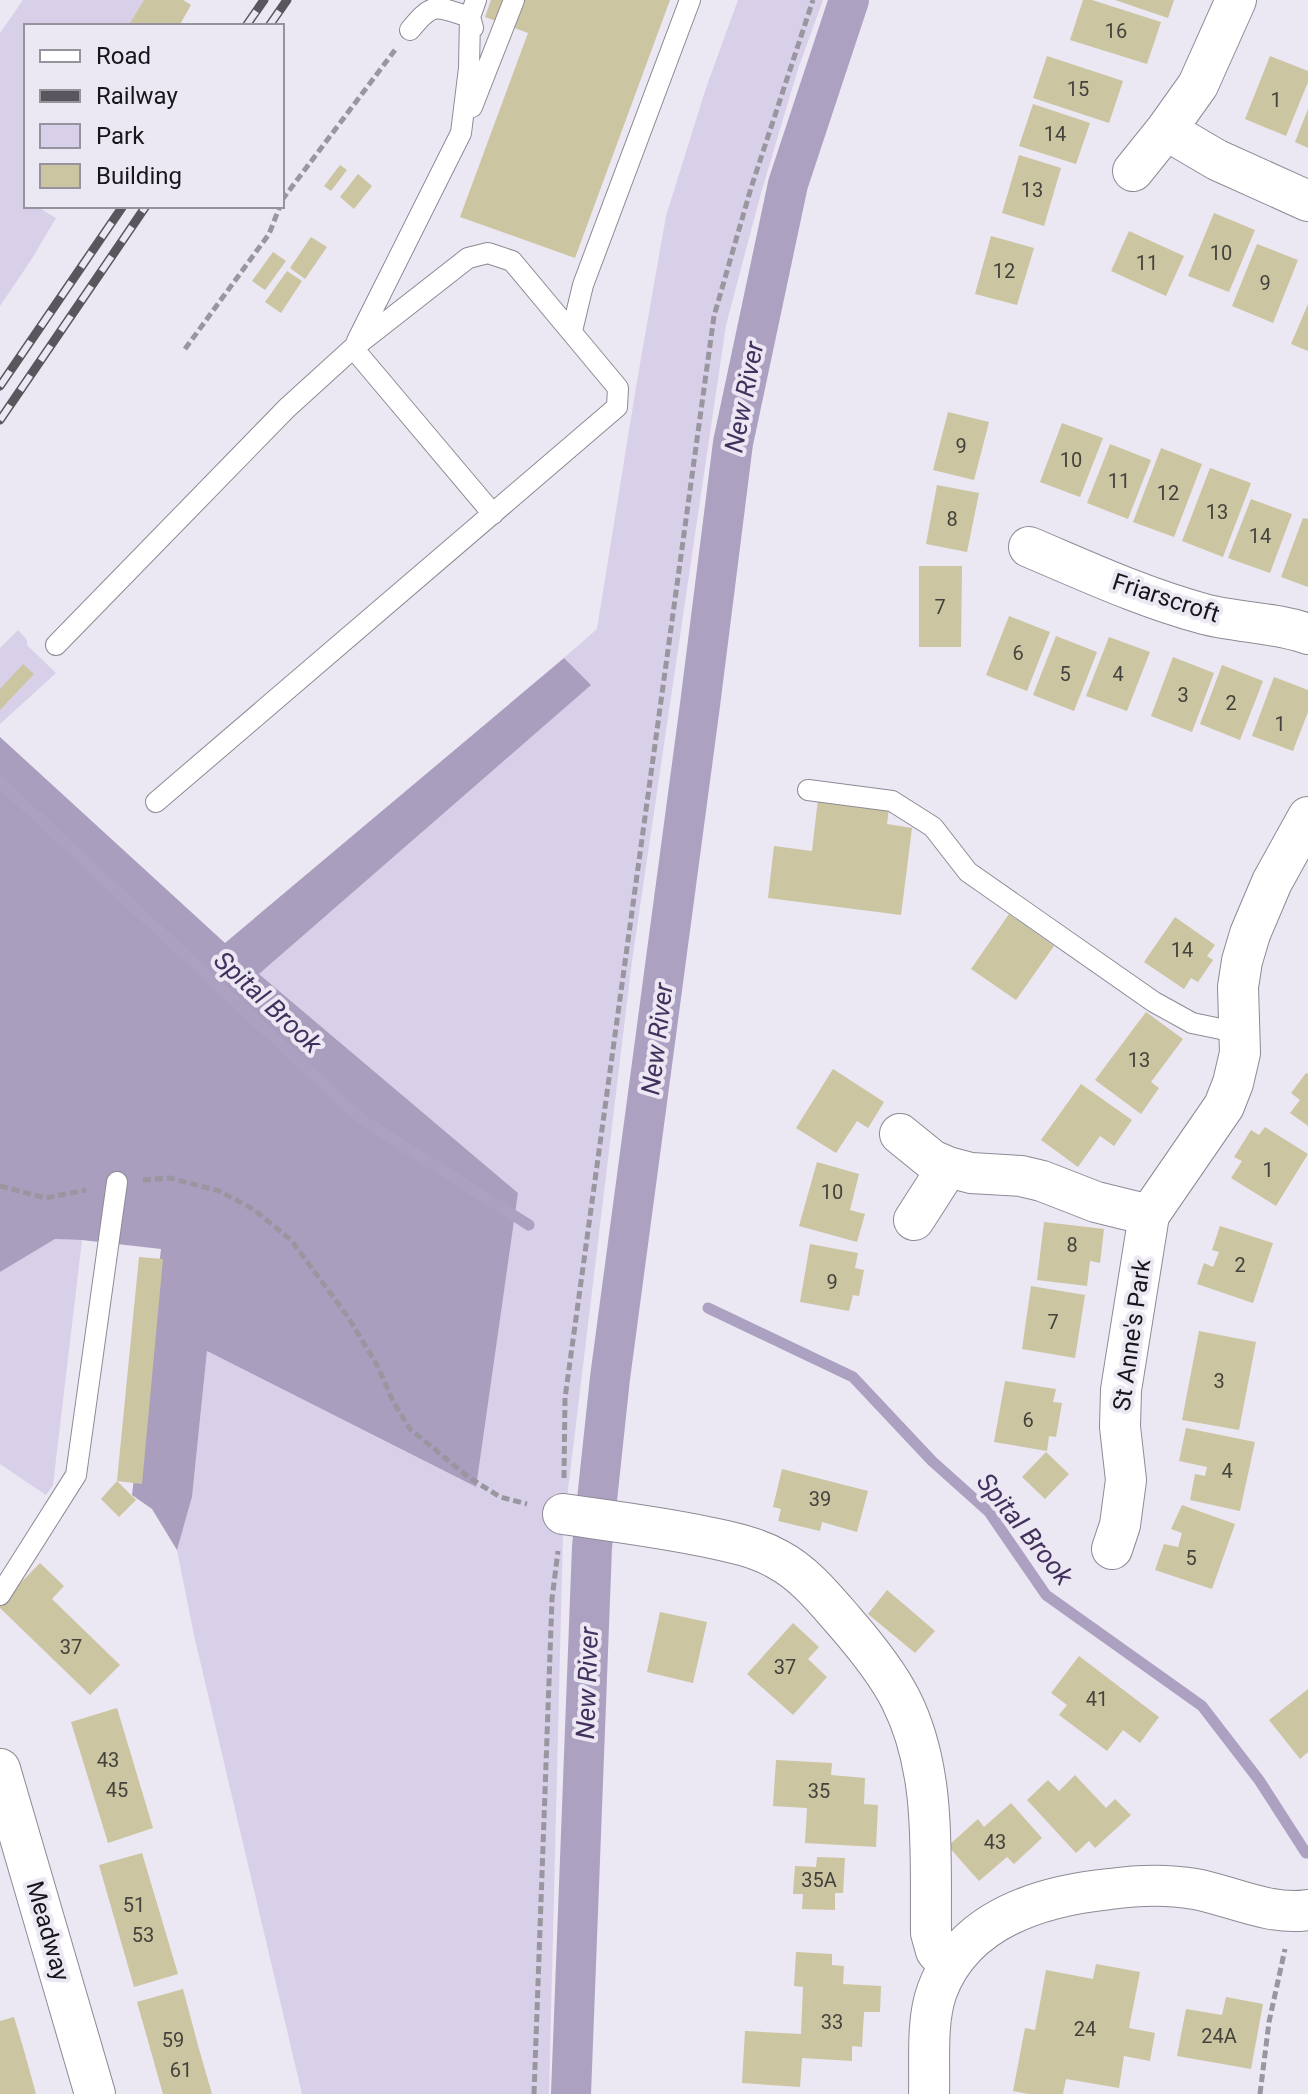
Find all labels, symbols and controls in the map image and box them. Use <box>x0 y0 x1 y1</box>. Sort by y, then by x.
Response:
house number: 16 <box>1105 19 1127 43</box>
legend <box>24 24 284 208</box>
text: Road <box>96 42 151 70</box>
house number: 15 <box>1067 77 1089 101</box>
text: Railway <box>96 82 178 110</box>
house number: 1 <box>1270 88 1282 112</box>
text: Park <box>96 122 145 150</box>
house number: 14 <box>1044 122 1066 146</box>
text: Building <box>96 162 182 190</box>
house number: 13 <box>1021 178 1043 202</box>
house number: 10 <box>1210 241 1232 265</box>
house number: 11 <box>1136 251 1158 275</box>
house number: 12 <box>993 259 1015 283</box>
house number: 9 <box>1259 271 1271 295</box>
water label: New River <box>719 338 770 455</box>
house number: 9 <box>955 434 967 458</box>
house number: 10 <box>1060 448 1082 472</box>
house number: 11 <box>1108 469 1130 493</box>
house number: 12 <box>1157 481 1179 505</box>
house number: 13 <box>1206 500 1228 524</box>
house number: 8 <box>946 507 958 531</box>
house number: 14 <box>1249 524 1271 548</box>
street label: Friarscroft <box>1109 568 1223 628</box>
house number: 7 <box>934 595 946 619</box>
house number: 6 <box>1012 641 1024 665</box>
house number: 5 <box>1059 662 1071 686</box>
house number: 4 <box>1112 662 1124 686</box>
house number: 3 <box>1177 683 1189 707</box>
house number: 2 <box>1225 691 1237 715</box>
house number: 1 <box>1274 712 1286 736</box>
house number: 14 <box>1171 938 1193 962</box>
water label: Spital Brook <box>208 945 329 1060</box>
water label: New River <box>635 980 679 1097</box>
house number: 13 <box>1128 1048 1150 1072</box>
house number: 1 <box>1262 1158 1274 1182</box>
house number: 10 <box>821 1180 843 1204</box>
house number: 8 <box>1066 1233 1078 1257</box>
house number: 2 <box>1234 1253 1246 1277</box>
street label: St Anne's Park <box>1108 1257 1157 1413</box>
house number: 9 <box>826 1270 838 1294</box>
house number: 7 <box>1047 1310 1059 1334</box>
house number: 3 <box>1213 1369 1225 1393</box>
house number: 6 <box>1022 1408 1034 1432</box>
house number: 4 <box>1221 1459 1233 1483</box>
water label: Spital Brook <box>971 1467 1080 1592</box>
house number: 39 <box>809 1487 831 1511</box>
house number: 5 <box>1185 1546 1197 1570</box>
water label: New River <box>570 1625 604 1740</box>
house number: 37 <box>60 1635 82 1659</box>
house number: 37 <box>774 1655 796 1679</box>
house number: 41 <box>1086 1687 1108 1711</box>
house number: 43 <box>97 1748 119 1772</box>
house number: 45 <box>106 1778 128 1802</box>
house number: 35 <box>808 1779 830 1803</box>
house number: 43 <box>984 1830 1006 1854</box>
house number: 35A <box>801 1868 837 1892</box>
street label: Meadway <box>20 1878 76 1985</box>
house number: 51 <box>123 1893 145 1917</box>
house number: 53 <box>132 1923 154 1947</box>
house number: 33 <box>821 2010 843 2034</box>
house number: 24 <box>1074 2017 1096 2041</box>
house number: 24A <box>1201 2024 1237 2048</box>
house number: 59 <box>162 2028 184 2052</box>
house number: 61 <box>170 2058 192 2082</box>

